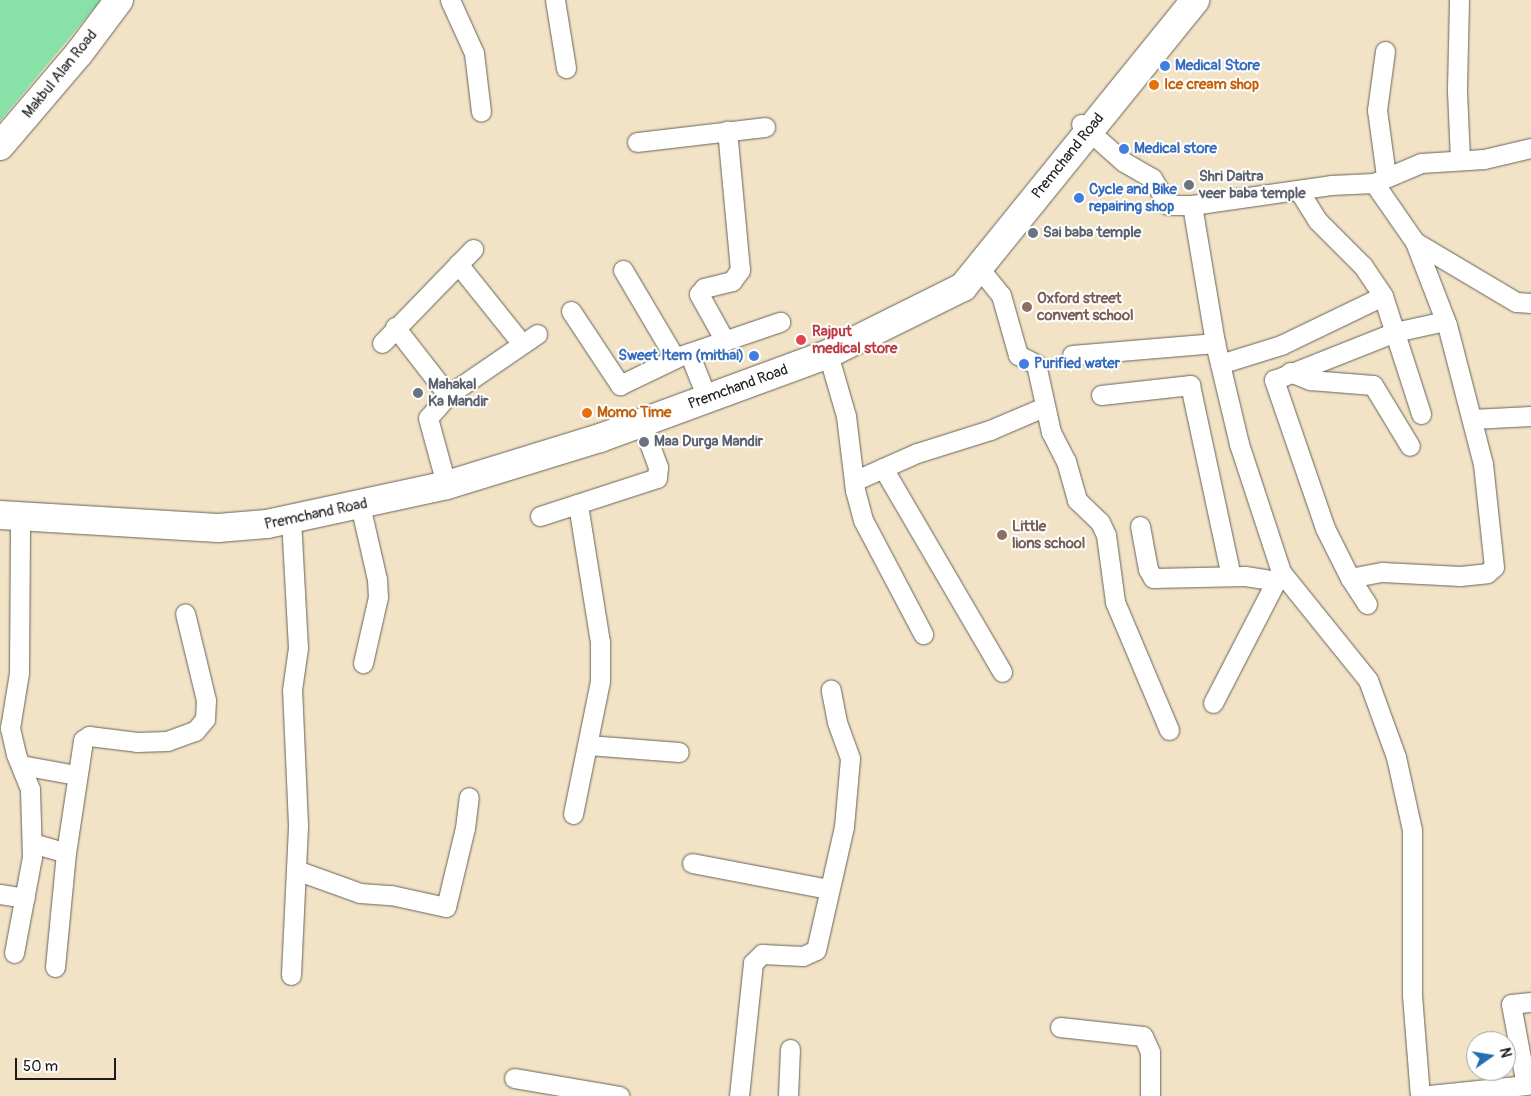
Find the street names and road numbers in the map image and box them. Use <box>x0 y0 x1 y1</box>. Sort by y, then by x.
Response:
street label: Makbul Alan Road <box>19 26 101 122</box>
street label: Premchand Road <box>1028 110 1108 202</box>
street label: Premchand Road <box>686 361 790 413</box>
street label: Premchand Road <box>263 494 369 534</box>

